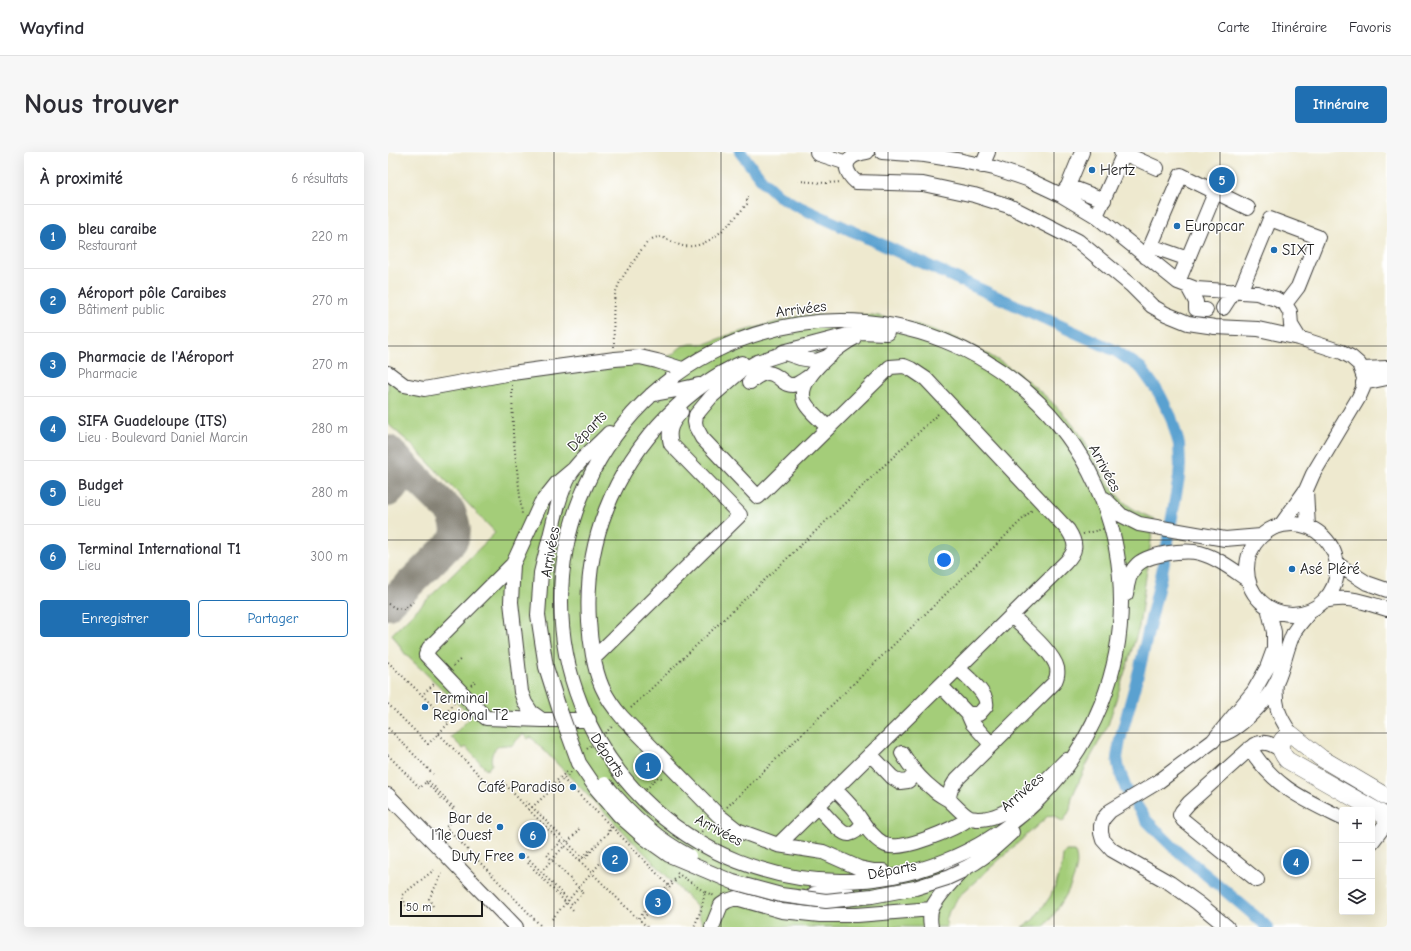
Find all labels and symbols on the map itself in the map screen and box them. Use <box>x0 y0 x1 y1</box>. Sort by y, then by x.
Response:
place label: Hertz <box>1100 161 1136 179</box>
marker: Hertz <box>1087 165 1097 175</box>
pin: 5 <box>1209 165 1235 195</box>
place label: Europcar <box>1185 217 1244 235</box>
marker: Europcar <box>1172 221 1182 231</box>
place label: SIXT <box>1282 241 1314 259</box>
marker: SIXT <box>1269 245 1279 255</box>
street label: Arrivées <box>774 297 828 321</box>
street label: Départs <box>563 407 611 455</box>
street label: Arrivées <box>1085 441 1125 495</box>
street label: Arrivées <box>537 525 563 579</box>
your location <box>934 550 954 570</box>
place label: Asé Pléré <box>1300 560 1360 578</box>
marker: Asé Pléré <box>1287 564 1297 574</box>
place label: Terminal Regional T2 <box>433 689 509 724</box>
marker: Terminal Regional T2 <box>420 702 430 712</box>
street label: Départs <box>587 730 629 780</box>
pin: 1 <box>635 751 661 781</box>
street label: Arrivées <box>997 768 1047 816</box>
place label: Café Paradiso <box>477 778 565 796</box>
marker: Café Paradiso <box>568 782 578 792</box>
place label: Bar de l'île Ouest <box>431 809 493 844</box>
street label: Arrivées <box>692 810 746 850</box>
pin: 6 <box>520 820 546 850</box>
marker: Bar de l'île Ouest <box>495 822 505 832</box>
pin: 2 <box>602 844 628 874</box>
place label: Duty Free <box>452 847 514 865</box>
pin: 4 <box>1283 847 1309 877</box>
marker: Duty Free <box>517 851 527 861</box>
street label: Départs <box>866 856 918 884</box>
pin: 3 <box>645 887 671 917</box>
scale bar <box>400 899 483 918</box>

